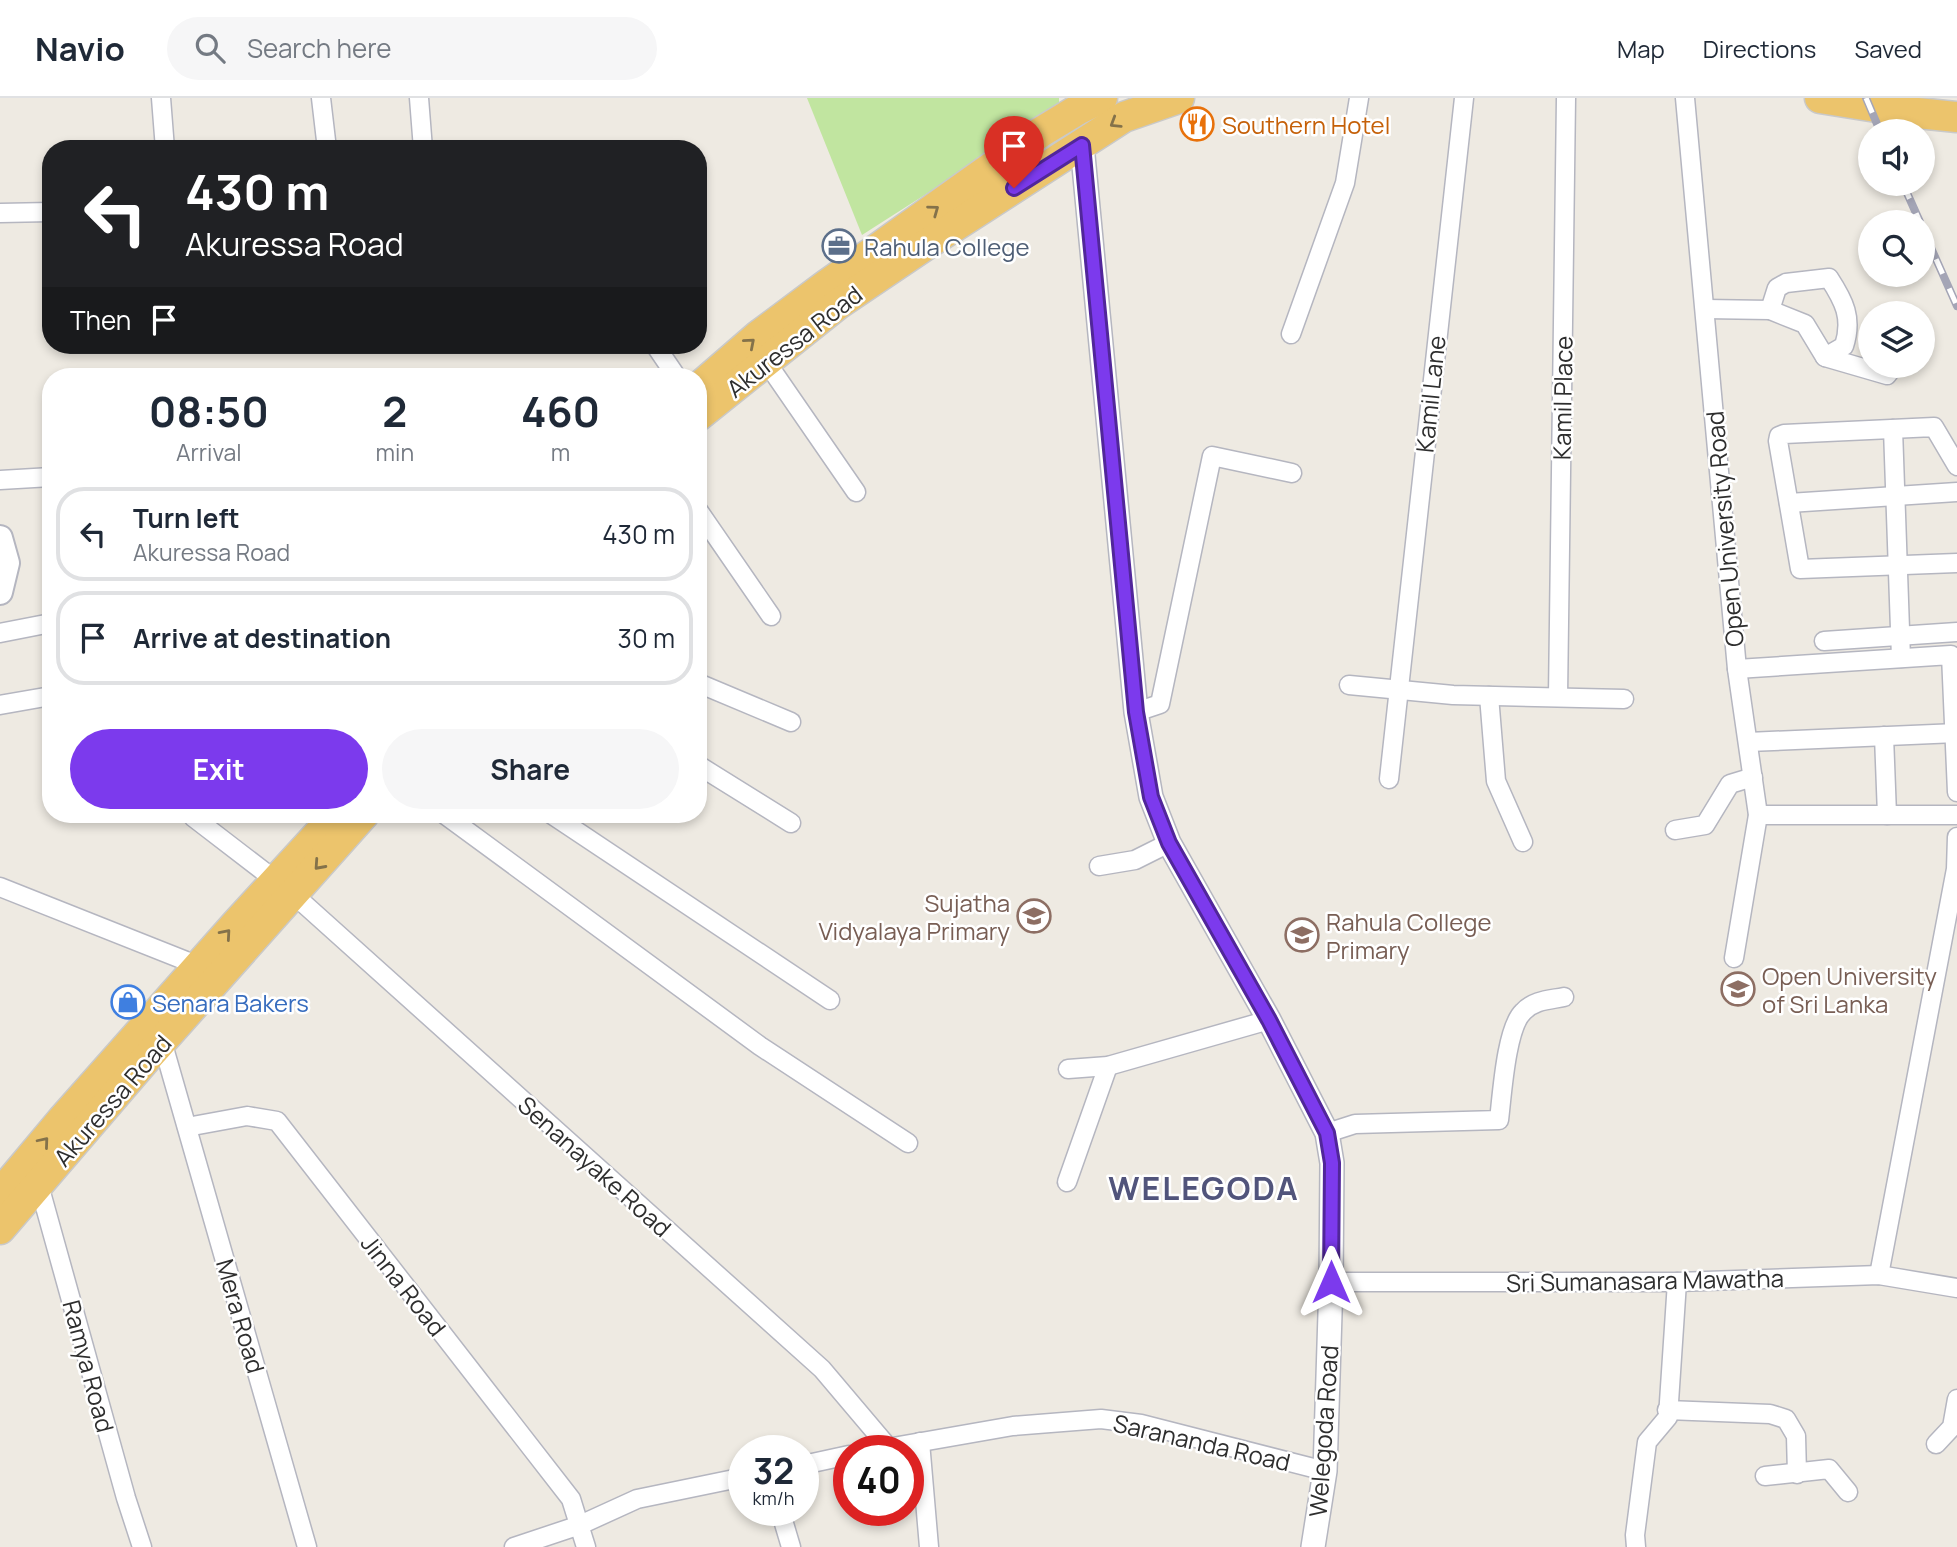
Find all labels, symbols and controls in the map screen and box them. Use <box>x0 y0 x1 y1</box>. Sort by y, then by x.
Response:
search box <box>167 17 657 80</box>
text: Navio <box>35 26 125 71</box>
icon: search <box>191 29 229 67</box>
text: Search here <box>247 30 391 66</box>
text: Map <box>1617 32 1665 65</box>
text: Directions <box>1703 32 1816 65</box>
text: Saved <box>1854 32 1922 65</box>
restaurant icon: Southern Hotel <box>1178 105 1216 143</box>
place label: Southern Hotel <box>1222 108 1390 141</box>
one-way arrow <box>1110 115 1123 128</box>
pin <box>984 116 1044 188</box>
map controls <box>1858 119 1935 378</box>
button: sound <box>1858 119 1935 196</box>
icon: arrive <box>995 127 1033 165</box>
text: 430 m <box>185 158 329 225</box>
icon: left <box>70 168 161 259</box>
one-way arrow <box>926 206 939 218</box>
button: search <box>1858 210 1935 287</box>
text: Akuressa Road <box>185 222 404 266</box>
office icon: Rahula College <box>820 227 858 265</box>
place label: Rahula College <box>864 230 1030 263</box>
street label: Akuressa Road <box>719 278 869 404</box>
icon: arrive <box>145 301 183 339</box>
button: layers <box>1858 301 1935 378</box>
text: Then <box>70 302 131 338</box>
street label: Kamil Lane <box>1407 334 1453 454</box>
street label: Kamil Place <box>1544 336 1580 460</box>
one-way arrow <box>742 339 755 351</box>
text: 08:50 <box>149 382 269 440</box>
text: 2 <box>382 382 407 440</box>
text: 460 <box>521 382 600 440</box>
street label: Open University Road <box>1697 410 1751 648</box>
text: Arrival <box>176 436 242 468</box>
text: min <box>376 436 414 468</box>
text: m <box>551 436 570 468</box>
text: Turn left <box>133 500 240 536</box>
icon: left <box>74 515 112 553</box>
text: 430 m <box>602 516 675 552</box>
text: Akuressa Road <box>133 536 290 568</box>
icon: arrive <box>74 619 112 657</box>
text: Arrive at destination <box>133 620 391 656</box>
text: 30 m <box>618 620 675 656</box>
button: Exit <box>70 729 368 809</box>
button: Share <box>382 729 679 809</box>
one-way arrow <box>315 857 327 870</box>
place label: Sujatha Vidyalaya Primary <box>819 886 1010 947</box>
school or university icon: Sujatha Vidyalaya Primary <box>1015 897 1053 935</box>
place label: Rahula College Primary <box>1326 905 1492 966</box>
school or university icon: Rahula College Primary <box>1283 916 1321 954</box>
one-way arrow <box>218 929 230 942</box>
place label: Open University of Sri Lanka <box>1762 959 1937 1020</box>
school or university icon: Open University of Sri Lanka <box>1719 970 1757 1008</box>
shop icon: Senara Bakers <box>109 983 147 1021</box>
place label: Senara Bakers <box>152 986 309 1019</box>
street label: Akuressa Road <box>46 1027 178 1173</box>
street label: Senanayake Road <box>511 1088 679 1244</box>
one-way arrow <box>36 1137 48 1150</box>
district label: WELEGODA <box>1108 1166 1300 1210</box>
street label: Jinna Road <box>354 1227 454 1343</box>
position arrow <box>1294 1245 1368 1319</box>
street label: Mera Road <box>209 1255 273 1377</box>
street label: Sri Sumanasara Mawatha <box>1506 1261 1784 1299</box>
street label: Ramya Road <box>56 1296 122 1436</box>
street label: Welegoda Road <box>1301 1344 1345 1518</box>
street label: Sarananda Road <box>1110 1406 1294 1478</box>
speed limit sign: 40 <box>833 1435 924 1526</box>
text: 32 <box>753 1447 794 1495</box>
text: km/h <box>753 1486 794 1510</box>

